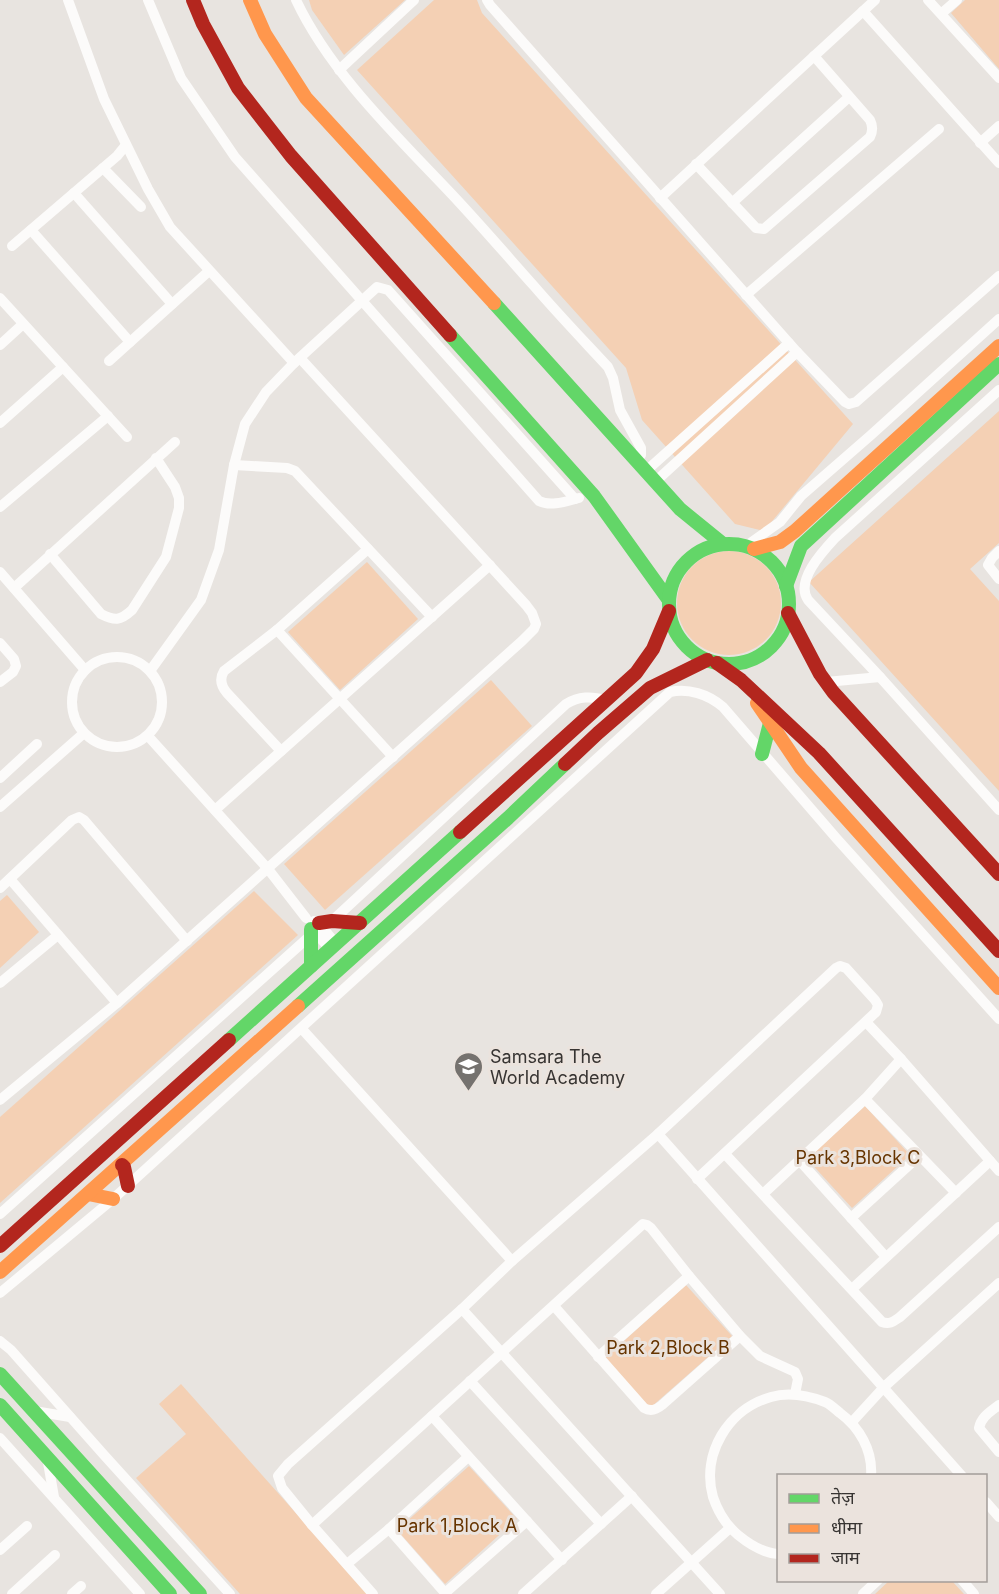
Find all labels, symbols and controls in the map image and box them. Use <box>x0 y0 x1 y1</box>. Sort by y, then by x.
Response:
place label: Samsara The World Academy <box>490 1046 625 1088</box>
school or university icon: Samsara The World Academy <box>453 1050 485 1092</box>
park label: Park 3,Block C <box>796 1147 920 1168</box>
park label: Park 2,Block B <box>606 1337 730 1358</box>
legend <box>777 1474 987 1582</box>
text: तेज़ <box>831 1487 855 1508</box>
park label: Park 1,Block A <box>397 1515 517 1536</box>
text: धीमा <box>831 1517 862 1538</box>
text: जाम <box>831 1547 861 1568</box>

